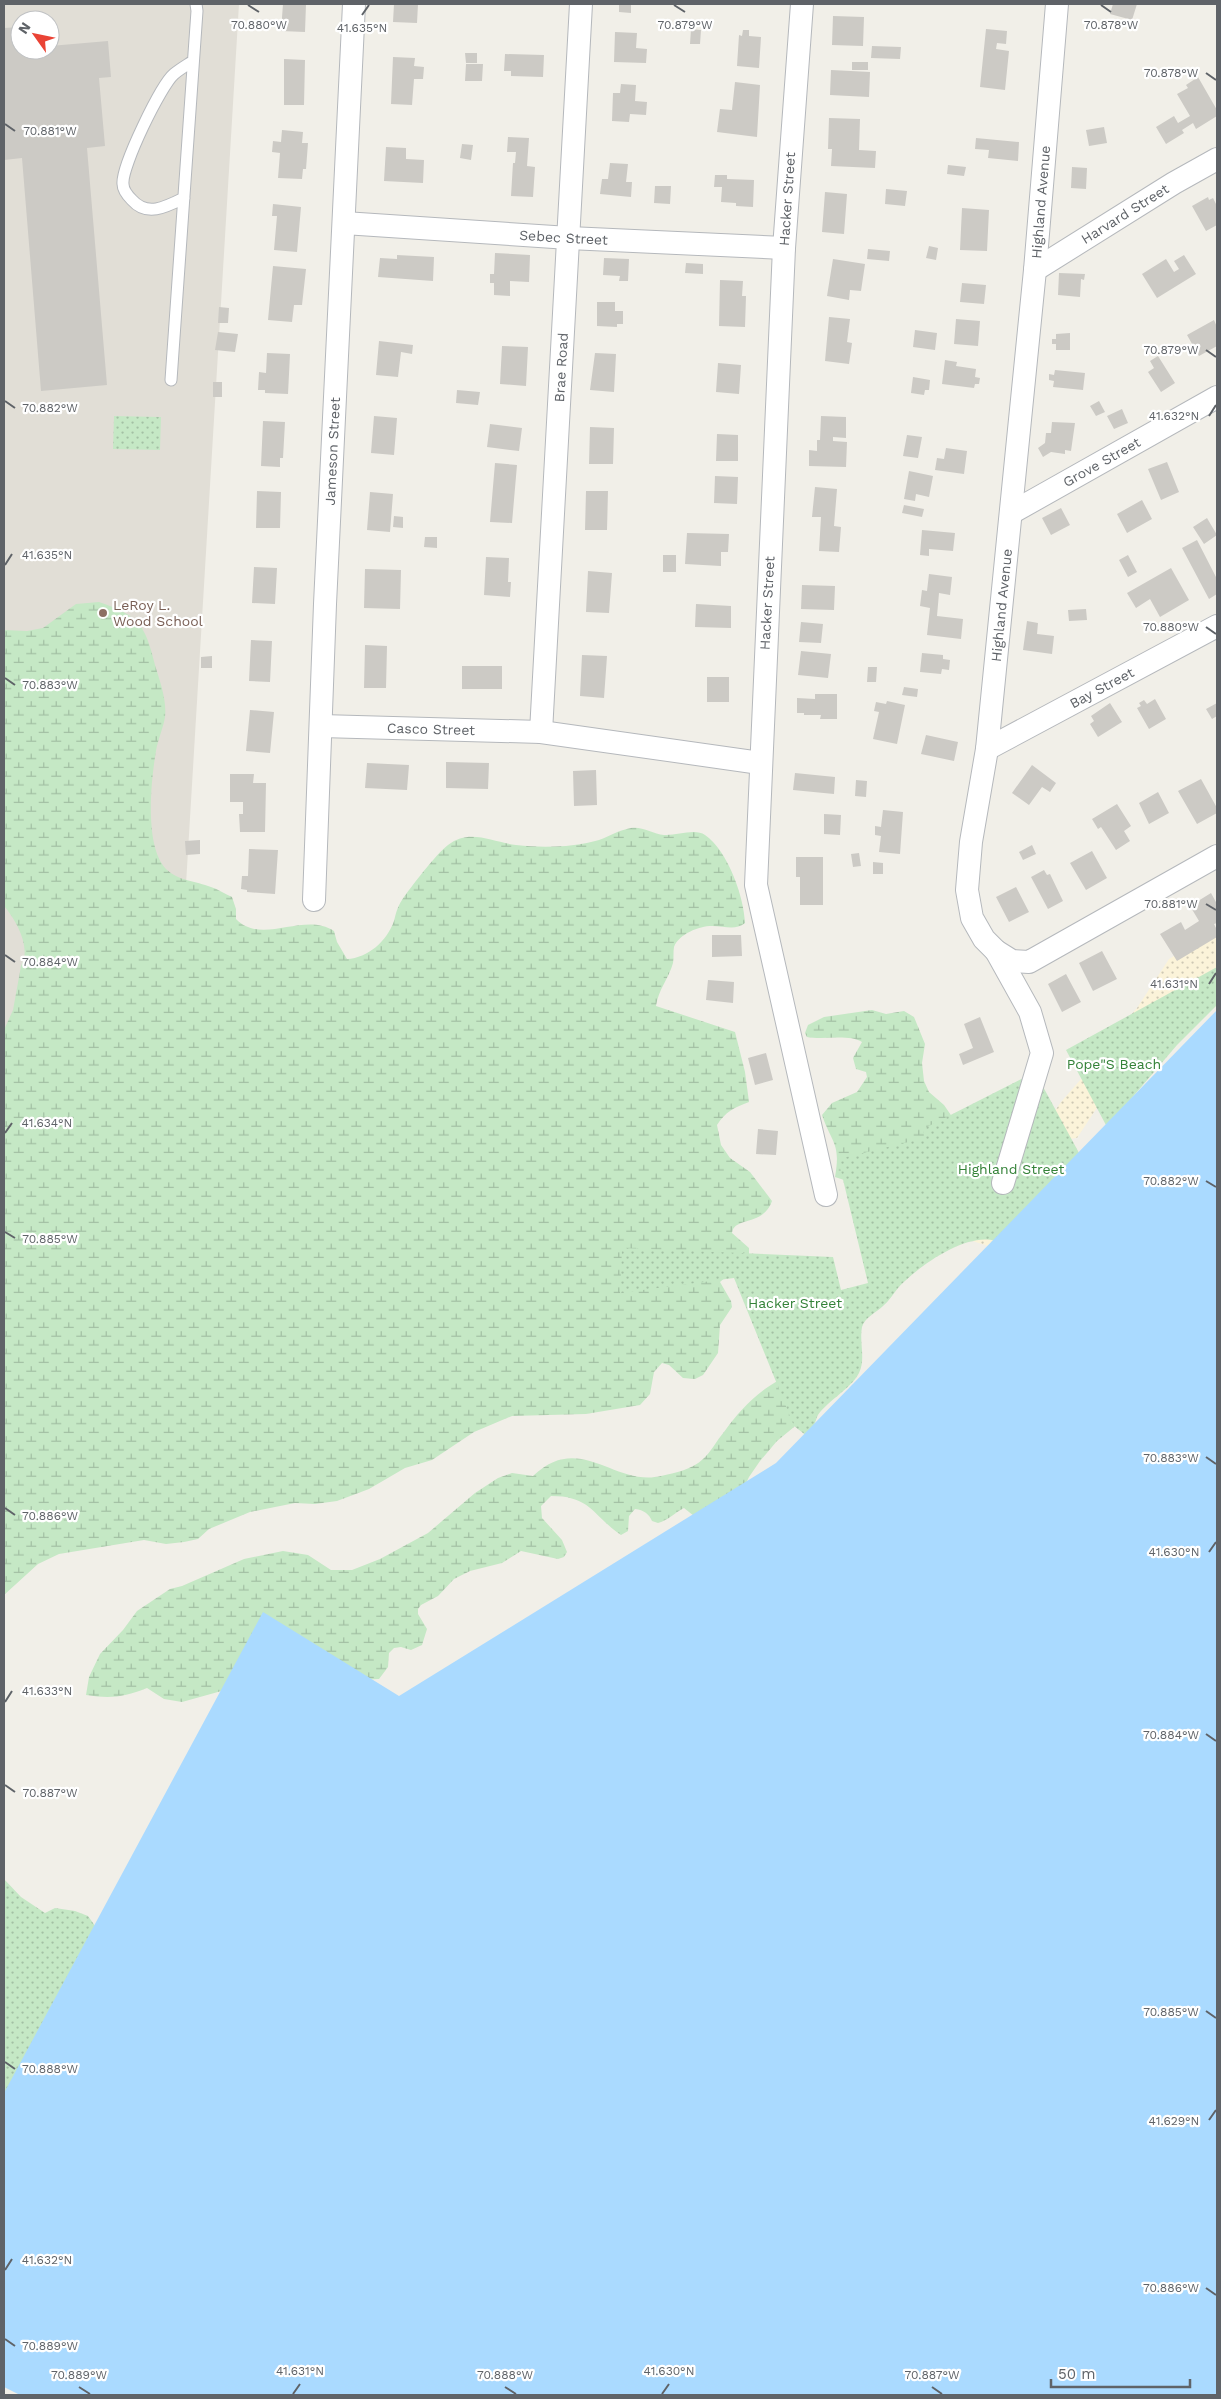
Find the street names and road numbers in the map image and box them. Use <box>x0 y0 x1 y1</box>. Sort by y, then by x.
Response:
street label: Highland Avenue <box>1028 145 1053 259</box>
street label: Hacker Street <box>776 151 798 246</box>
street label: Harvard Street <box>1078 180 1172 247</box>
street label: Sebec Street <box>519 227 608 248</box>
street label: Brae Road <box>551 332 571 403</box>
street label: Jameson Street <box>322 397 343 506</box>
street label: Grove Street <box>1060 434 1143 490</box>
street label: Highland Avenue <box>988 548 1015 662</box>
street label: Hacker Street <box>757 556 777 650</box>
street label: Bay Street <box>1067 664 1137 711</box>
street label: Casco Street <box>387 720 475 738</box>

